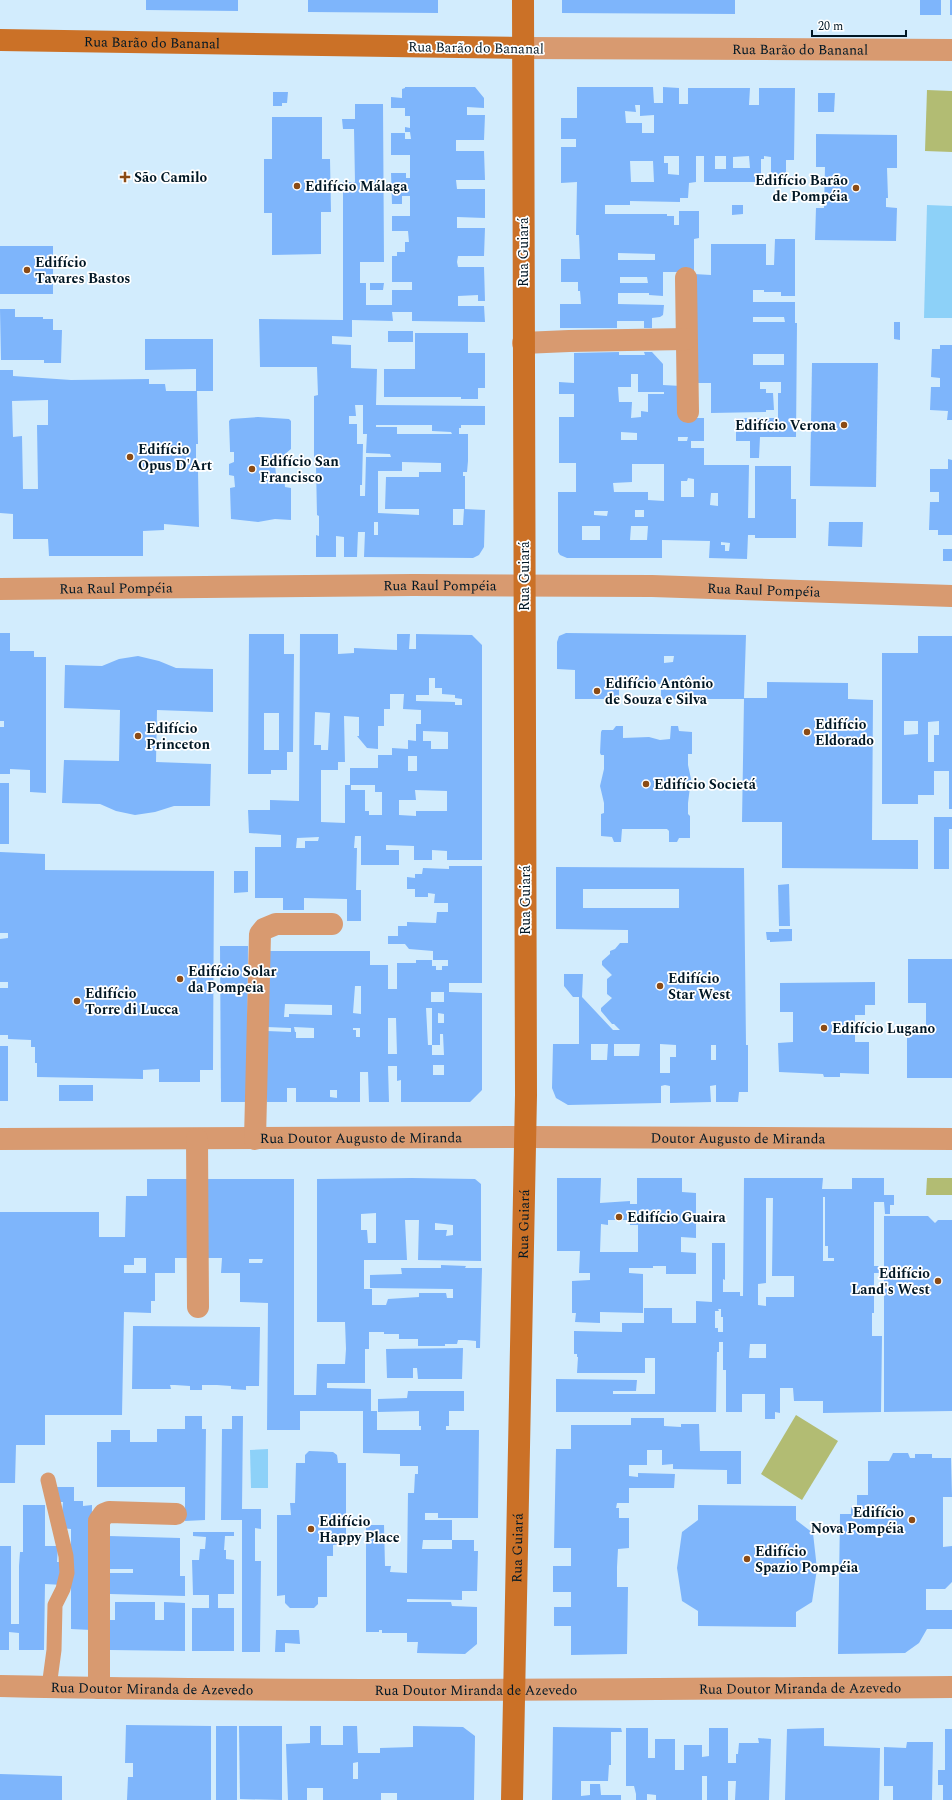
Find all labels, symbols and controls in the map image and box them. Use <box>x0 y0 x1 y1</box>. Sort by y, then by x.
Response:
scale bar <box>812 12 906 38</box>
text: 20 m <box>818 17 843 36</box>
street label: Rua Barão do Bananal <box>84 31 220 54</box>
street label: Rua Barão do Bananal <box>408 36 544 60</box>
street label: Rua Barão do Bananal <box>732 38 868 60</box>
place label: São Camilo <box>134 167 207 188</box>
place label: Edifício Barão de Pompéia <box>755 170 849 207</box>
marker: São Camilo <box>119 171 131 183</box>
place label: Edifício Málaga <box>305 176 408 197</box>
marker: Edifício Málaga <box>292 181 302 191</box>
marker: Edifício Barão de Pompéia <box>851 183 861 193</box>
street label: Rua Guiará <box>513 217 534 287</box>
place label: Edifício Tavares Bastos <box>35 252 130 289</box>
marker: Edifício Tavares Bastos <box>22 265 32 275</box>
place label: Edifício Verona <box>735 415 837 436</box>
marker: Edifício Verona <box>839 420 849 430</box>
place label: Edifício Opus D'Art <box>138 439 213 476</box>
place label: Edifício San Francisco <box>260 451 339 488</box>
marker: Edifício Opus D'Art <box>125 452 135 462</box>
marker: Edifício San Francisco <box>247 464 257 474</box>
street label: Rua Guiará <box>514 541 535 611</box>
street label: Rua Raul Pompéia <box>383 574 497 596</box>
street label: Rua Raul Pompéia <box>59 577 173 599</box>
street label: Rua Raul Pompéia <box>707 577 821 602</box>
place label: Edifício Antônio de Souza e Silva <box>605 673 714 710</box>
marker: Edifício Antônio de Souza e Silva <box>592 686 602 696</box>
place label: Edifício Eldorado <box>815 714 874 751</box>
place label: Edifício Princeton <box>146 718 210 755</box>
marker: Edifício Eldorado <box>802 727 812 737</box>
marker: Edifício Princeton <box>133 731 143 741</box>
place label: Edifício Societá <box>654 774 757 795</box>
marker: Edifício Societá <box>641 779 651 789</box>
street label: Rua Guiará <box>515 865 536 935</box>
place label: Edifício Solar da Pompeia <box>188 961 276 998</box>
place label: Edifício Star West <box>668 968 731 1005</box>
marker: Edifício Solar da Pompeia <box>175 974 185 984</box>
marker: Edifício Star West <box>655 981 665 991</box>
place label: Edifício Torre di Lucca <box>85 983 179 1020</box>
marker: Edifício Torre di Lucca <box>72 996 82 1006</box>
place label: Edifício Lugano <box>832 1018 936 1039</box>
marker: Edifício Lugano <box>819 1023 829 1033</box>
street label: Rua Doutor Augusto de Miranda <box>260 1127 462 1149</box>
street label: Doutor Augusto de Miranda <box>651 1127 826 1149</box>
street label: Rua Guiará <box>512 1189 535 1259</box>
place label: Edifício Guaira <box>627 1207 727 1228</box>
marker: Edifício Guaira <box>614 1212 624 1222</box>
place label: Edifício Land's West <box>851 1263 931 1300</box>
marker: Edifício Land's West <box>933 1276 943 1286</box>
place label: Edifício Nova Pompéia <box>811 1502 905 1539</box>
place label: Edifício Happy Place <box>319 1511 400 1548</box>
street label: Rua Guiará <box>506 1513 528 1583</box>
marker: Edifício Nova Pompéia <box>907 1515 917 1525</box>
marker: Edifício Happy Place <box>306 1524 316 1534</box>
place label: Edifício Spazio Pompéia <box>755 1541 859 1578</box>
marker: Edifício Spazio Pompéia <box>742 1554 752 1564</box>
street label: Rua Doutor Miranda de Azevedo <box>50 1677 253 1700</box>
street label: Rua Doutor Miranda de Azevedo <box>699 1677 901 1699</box>
street label: Rua Doutor Miranda de Azevedo <box>375 1679 577 1700</box>

